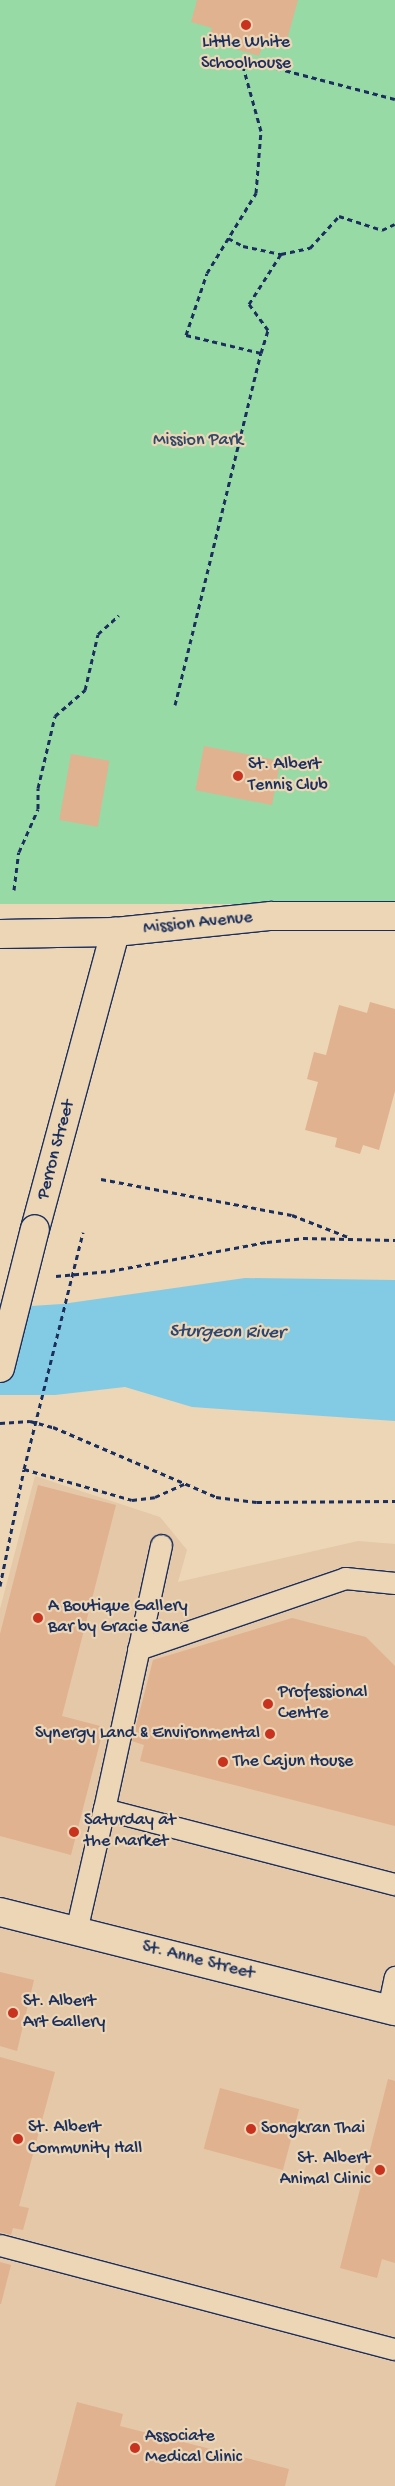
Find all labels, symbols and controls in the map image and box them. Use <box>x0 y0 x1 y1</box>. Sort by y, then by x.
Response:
marker: Little White Schoolhouse <box>240 19 252 31</box>
place label: Little White Schoolhouse <box>201 33 291 76</box>
park label: Mission Park <box>153 430 243 452</box>
place label: St. Albert Tennis Club <box>248 755 328 798</box>
marker: St. Albert Tennis Club <box>232 770 244 782</box>
street label: Mission Avenue <box>142 908 254 940</box>
street label: Perron Street <box>33 1098 81 1202</box>
water label: Sturgeon River <box>169 1321 285 1345</box>
place label: A Boutique Gallery Bar by Gracie Jane <box>48 1597 189 1640</box>
marker: A Boutique Gallery Bar by Gracie Jane <box>32 1612 44 1624</box>
place label: Professional Centre <box>278 1683 367 1726</box>
marker: Professional Centre <box>262 1698 274 1710</box>
place label: Synergy Land & Environmental <box>35 1723 260 1745</box>
marker: Synergy Land & Environmental <box>264 1728 276 1740</box>
place label: The Cajun House <box>233 1751 353 1773</box>
marker: The Cajun House <box>217 1756 229 1768</box>
place label: Saturday at the Market <box>84 1811 176 1854</box>
marker: Saturday at the Market <box>68 1826 80 1838</box>
street label: St. Anne Street <box>140 1937 256 1985</box>
place label: St. Albert Art Gallery <box>23 1992 105 2035</box>
marker: St. Albert Art Gallery <box>7 2007 19 2019</box>
place label: St. Albert Community Hall <box>28 2118 142 2160</box>
place label: Songkran Thai <box>261 2118 365 2140</box>
marker: Songkran Thai <box>245 2123 257 2135</box>
marker: St. Albert Community Hall <box>12 2133 24 2145</box>
place label: St. Albert Animal Clinic <box>280 2149 370 2192</box>
marker: St. Albert Animal Clinic <box>374 2164 386 2176</box>
place label: Associate Medical Clinic <box>145 2427 242 2470</box>
marker: Associate Medical Clinic <box>129 2442 141 2454</box>

